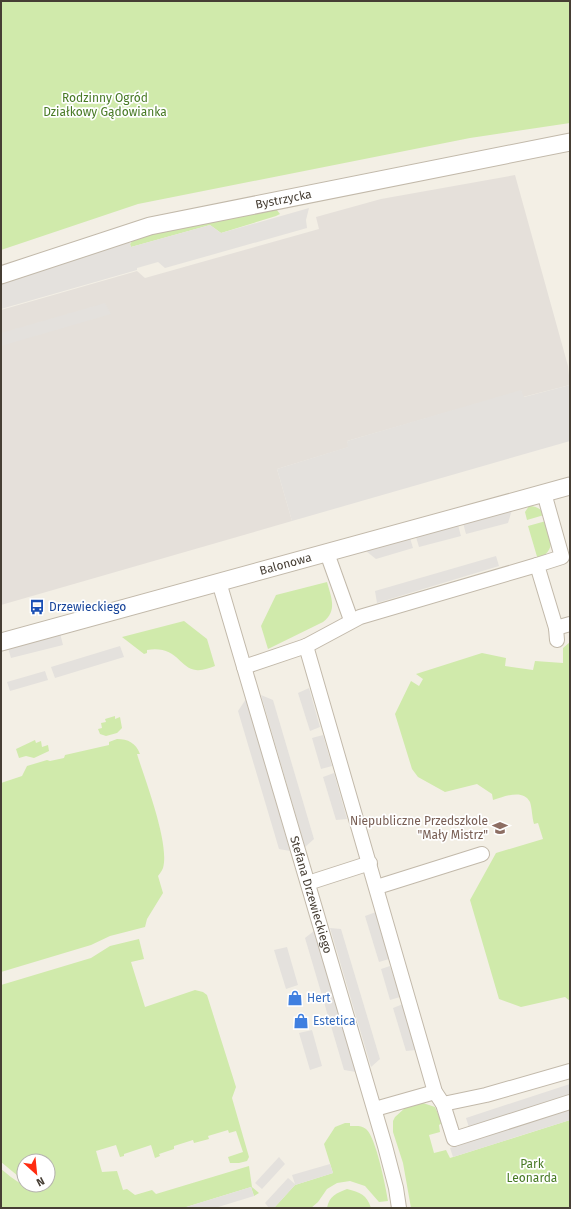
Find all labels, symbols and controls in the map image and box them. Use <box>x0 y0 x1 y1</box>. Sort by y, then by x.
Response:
park label: Rodzinny Ogród Działkowy Gądowianka <box>43 91 167 119</box>
street label: Bystrzycka <box>254 187 313 212</box>
street label: Balonowa <box>258 550 313 578</box>
bus stop icon: Drzewieckiego <box>28 598 46 616</box>
place label: Drzewieckiego <box>49 600 126 614</box>
place label: Niepubliczne Przedszkole "Mały Mistrz" <box>350 814 488 842</box>
school or university icon: Niepubliczne Przedszkole "Mały Mistrz" <box>491 819 509 837</box>
street label: Stefana Drzewieckiego <box>287 834 335 955</box>
shop icon: Hert <box>286 989 304 1007</box>
place label: Hert <box>307 991 331 1005</box>
shop icon: Estetica <box>292 1012 310 1030</box>
place label: Estetica <box>313 1014 356 1028</box>
north arrow <box>16 1153 56 1193</box>
park label: Park Leonarda <box>507 1157 557 1185</box>
text: N <box>34 1174 47 1189</box>

